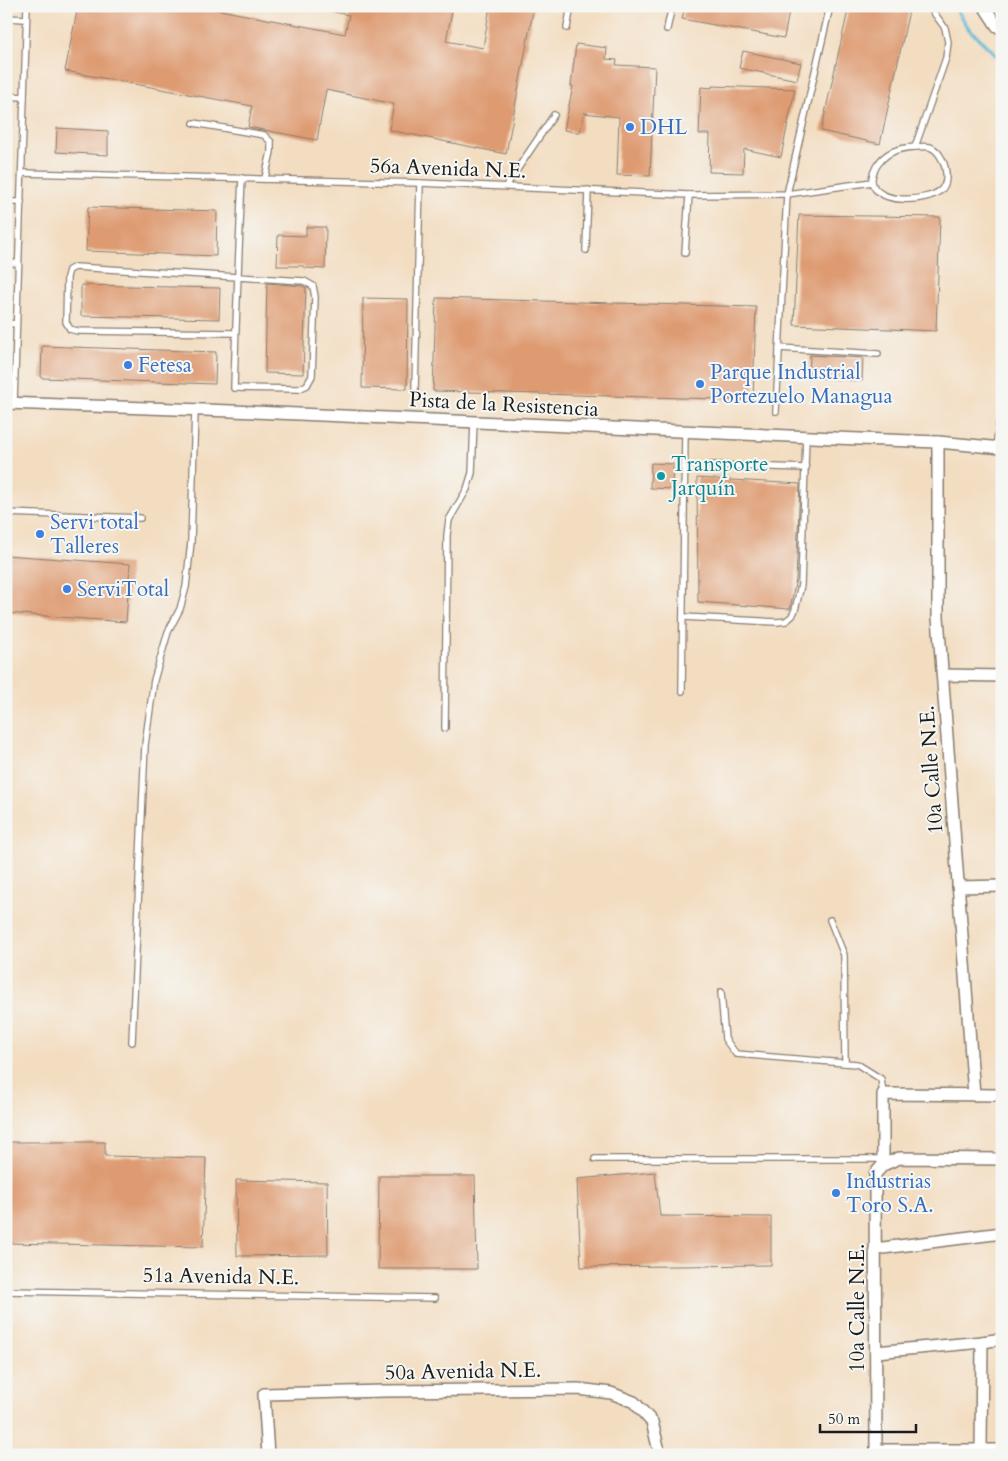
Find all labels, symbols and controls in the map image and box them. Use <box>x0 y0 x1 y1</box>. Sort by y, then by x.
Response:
place label: DHL <box>640 113 688 142</box>
marker: DHL <box>624 121 636 133</box>
street label: 56a Avenida N.E. <box>369 151 527 186</box>
place label: Fetesa <box>138 351 192 380</box>
place label: Parque Industrial Portezuelo Managua <box>710 358 893 411</box>
marker: Fetesa <box>122 359 134 371</box>
marker: Parque Industrial Portezuelo Managua <box>694 378 706 390</box>
street label: Pista de la Resistencia <box>408 385 600 424</box>
place label: Transporte Jarquín <box>668 450 768 503</box>
marker: Transporte Jarquín <box>655 470 667 482</box>
place label: Servi total Talleres <box>50 508 139 561</box>
marker: Servi total Talleres <box>34 528 46 540</box>
place label: ServiTotal <box>77 575 169 604</box>
marker: ServiTotal <box>61 583 73 595</box>
street label: 10a Calle N.E. <box>913 705 950 835</box>
place label: Industrias Toro S.A. <box>846 1167 934 1220</box>
marker: Industrias Toro S.A. <box>830 1187 842 1199</box>
street label: 10a Calle N.E. <box>843 1244 872 1372</box>
street label: 51a Avenida N.E. <box>142 1261 300 1292</box>
street label: 50a Avenida N.E. <box>384 1356 542 1387</box>
scale bar <box>820 1401 917 1433</box>
text: 50 m <box>828 1409 860 1429</box>

